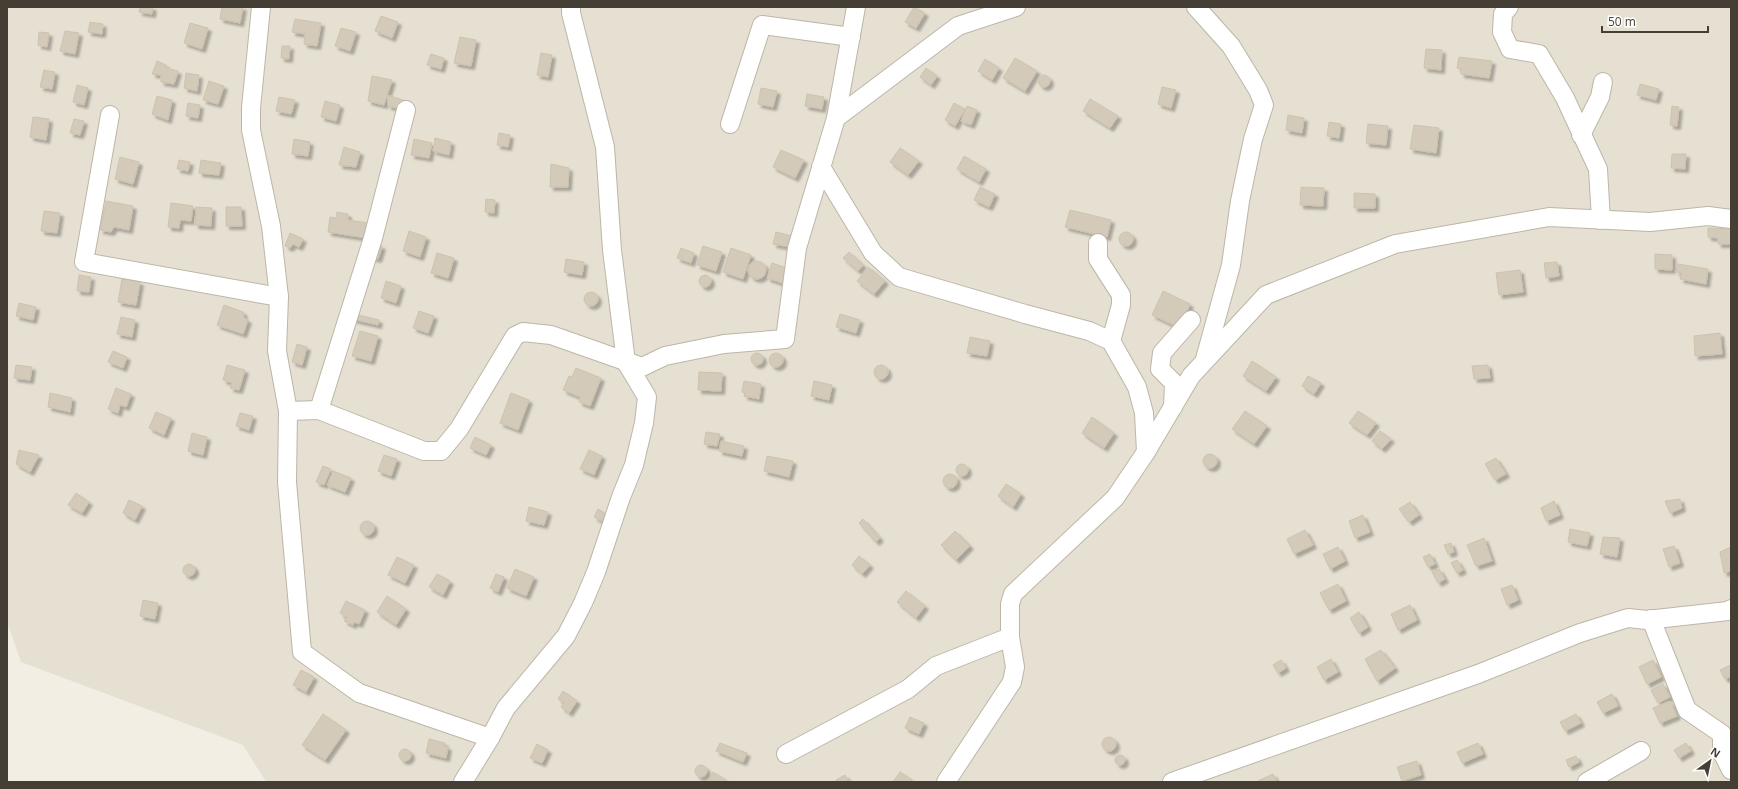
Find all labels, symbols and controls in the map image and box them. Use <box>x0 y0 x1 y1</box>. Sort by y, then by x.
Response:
scale bar <box>1602 8 1708 34</box>
text: 50 m <box>1608 13 1636 30</box>
north arrow <box>1690 741 1730 781</box>
text: N <box>1708 743 1724 761</box>

